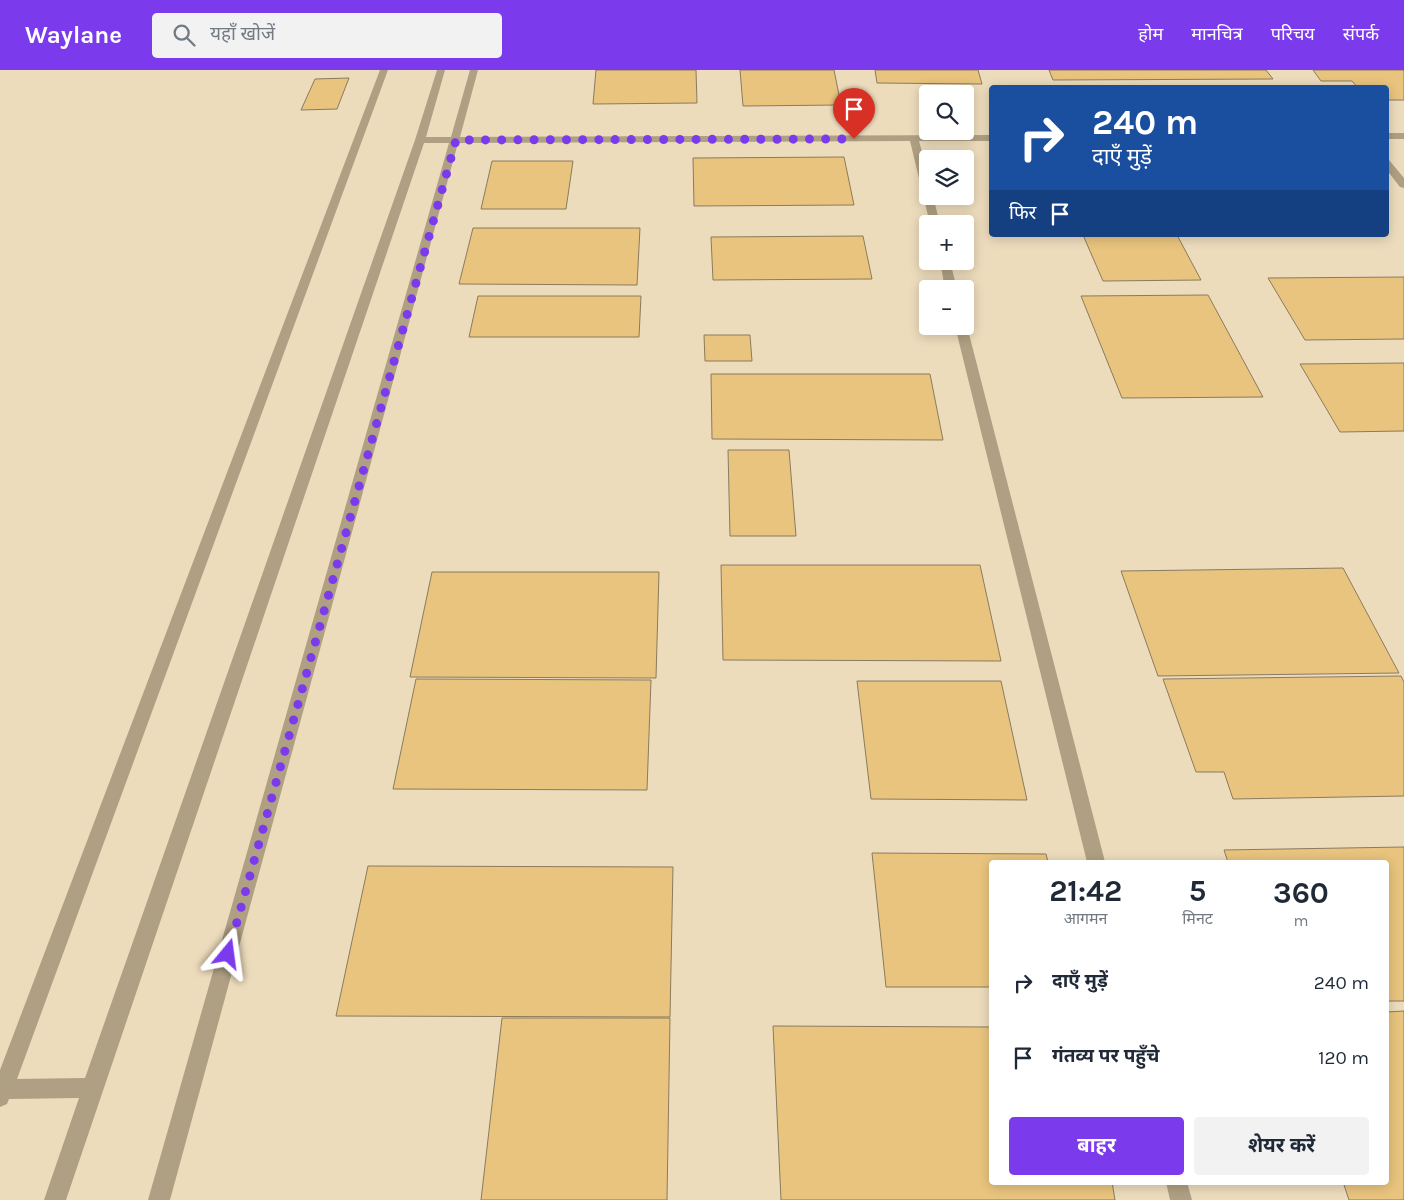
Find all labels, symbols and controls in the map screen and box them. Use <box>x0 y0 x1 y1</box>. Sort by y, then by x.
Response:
search box <box>152 13 502 58</box>
text: Waylane <box>25 21 122 49</box>
icon: search <box>170 21 198 49</box>
text: यहाँ खोजें <box>210 23 275 45</box>
text: होम <box>1138 23 1163 45</box>
text: मानचित्र <box>1191 23 1243 45</box>
text: परिचय <box>1271 23 1315 45</box>
text: संपर्क <box>1343 23 1379 45</box>
map controls <box>919 85 974 335</box>
button: search <box>919 85 974 140</box>
pin <box>833 88 875 139</box>
icon: arrive <box>840 95 868 123</box>
text: 240 m <box>1092 102 1198 143</box>
icon: right <box>1009 105 1074 170</box>
text: दाएँ मुड़ें <box>1092 144 1152 170</box>
button: layers <box>919 150 974 205</box>
icon: arrive <box>1046 200 1074 228</box>
text: फिर <box>1009 202 1036 224</box>
button: + <box>919 215 974 270</box>
button: − <box>919 280 974 335</box>
text: 21:42 <box>1049 873 1122 909</box>
text: 5 <box>1189 873 1206 909</box>
text: 360 <box>1273 875 1329 911</box>
text: आगमन <box>1064 909 1108 928</box>
text: मिनट <box>1182 909 1213 928</box>
text: m <box>1293 911 1308 930</box>
position arrow <box>201 927 253 979</box>
icon: right <box>1009 969 1037 997</box>
text: दाएँ मुड़ें <box>1052 970 1108 992</box>
text: 240 m <box>1314 972 1369 994</box>
icon: arrive <box>1009 1044 1037 1072</box>
text: गंतव्य पर पहुँचे <box>1052 1045 1159 1067</box>
text: 120 m <box>1318 1047 1369 1069</box>
button: बाहर <box>1009 1117 1184 1175</box>
button: शेयर करें <box>1194 1117 1369 1175</box>

